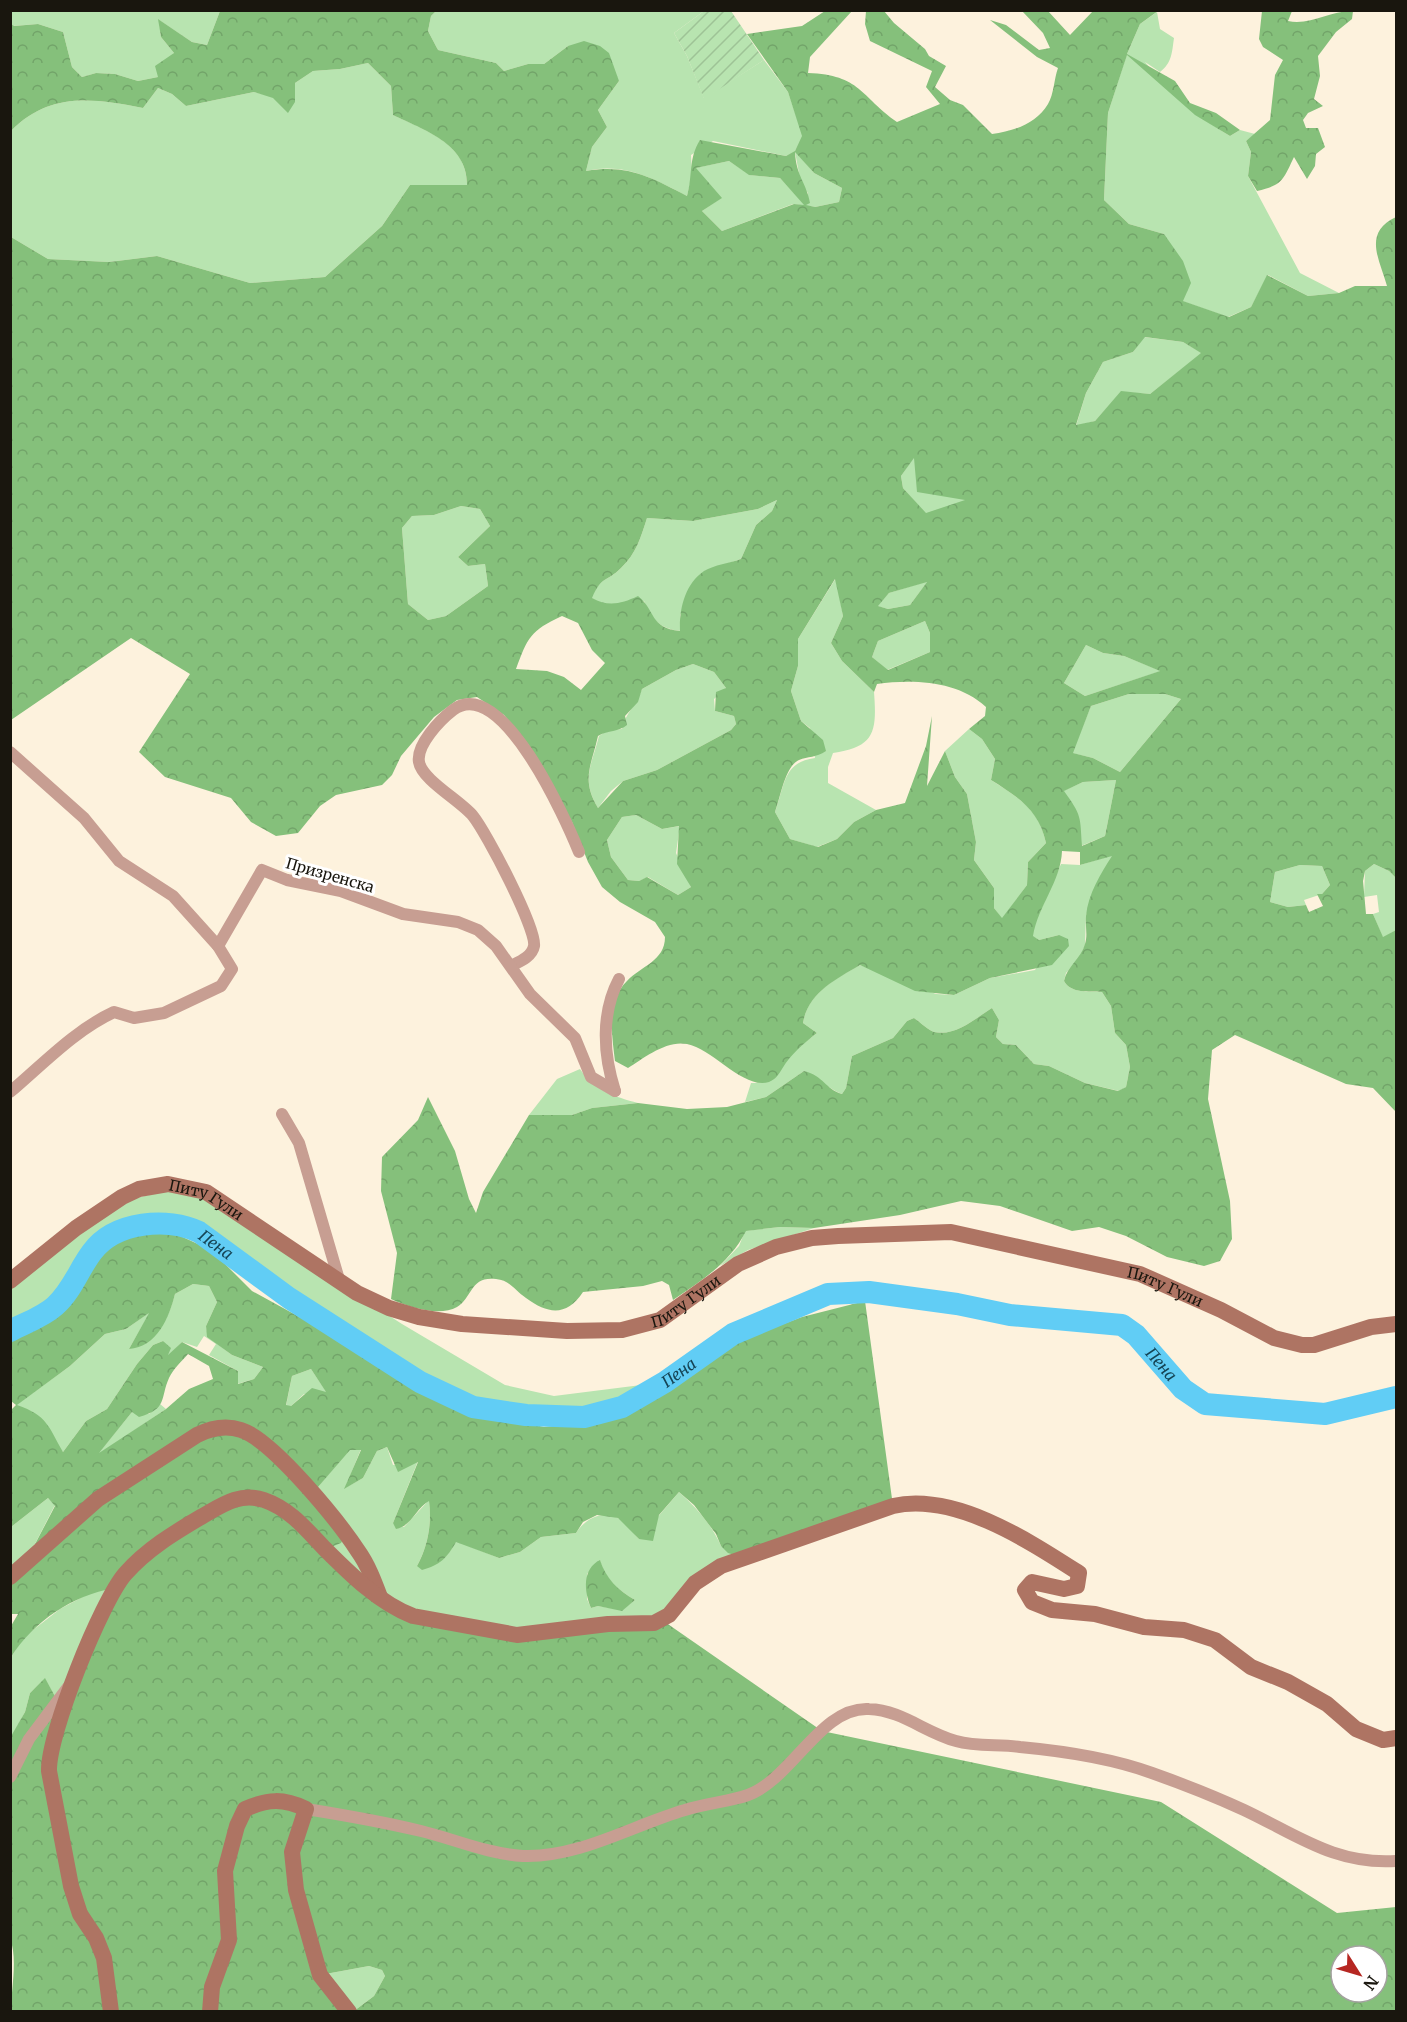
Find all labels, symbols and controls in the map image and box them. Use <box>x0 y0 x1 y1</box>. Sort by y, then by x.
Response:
street label: Призренска <box>284 853 376 897</box>
street label: Питу Гули <box>167 1175 247 1224</box>
water label: Пена <box>195 1225 237 1264</box>
street label: Питу Гули <box>1126 1262 1206 1310</box>
street label: Питу Гули <box>649 1270 724 1332</box>
water label: Пена <box>1141 1343 1181 1385</box>
water label: Пена <box>657 1353 700 1391</box>
north arrow <box>1329 1944 1389 2004</box>
text: N <box>1359 1972 1383 1994</box>

